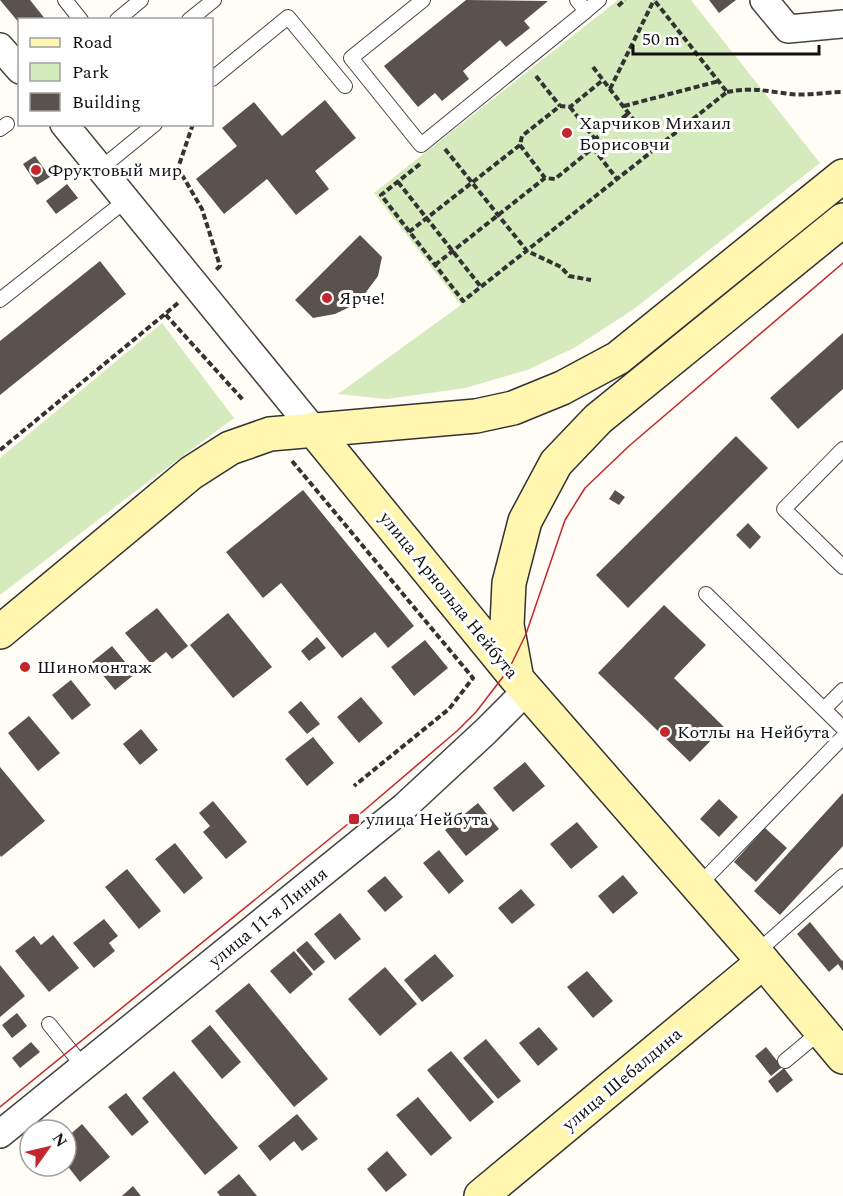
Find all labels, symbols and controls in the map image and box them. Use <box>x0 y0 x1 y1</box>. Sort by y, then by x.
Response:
legend <box>18 18 213 126</box>
scale bar <box>633 18 819 56</box>
text: 50 m <box>642 26 680 53</box>
text: Road <box>72 29 113 56</box>
text: Park <box>72 59 109 86</box>
text: Building <box>72 89 141 116</box>
place label: Харчиков Михаил Борисовчи <box>579 110 731 158</box>
marker: Харчиков Михаил Борисовчи <box>560 126 574 140</box>
place label: Фруктовый мир <box>48 157 182 184</box>
marker: Фруктовый мир <box>29 163 43 177</box>
place label: Ярче! <box>339 285 385 312</box>
marker: Ярче! <box>320 291 334 305</box>
street label: улица Арнольда Нейбута <box>372 505 525 685</box>
place label: Шиномонтаж <box>37 654 152 681</box>
marker: Шиномонтаж <box>18 660 32 674</box>
place label: Котлы на Нейбута <box>677 719 830 746</box>
marker: Котлы на Нейбута <box>658 725 672 739</box>
place label: улица Нейбута <box>365 806 489 833</box>
marker: улица Нейбута <box>347 812 361 826</box>
street label: улица 11-я Линия <box>202 861 334 975</box>
street label: улица Шебалдина <box>556 1021 688 1138</box>
north arrow <box>18 1118 78 1178</box>
text: N <box>46 1128 73 1152</box>

